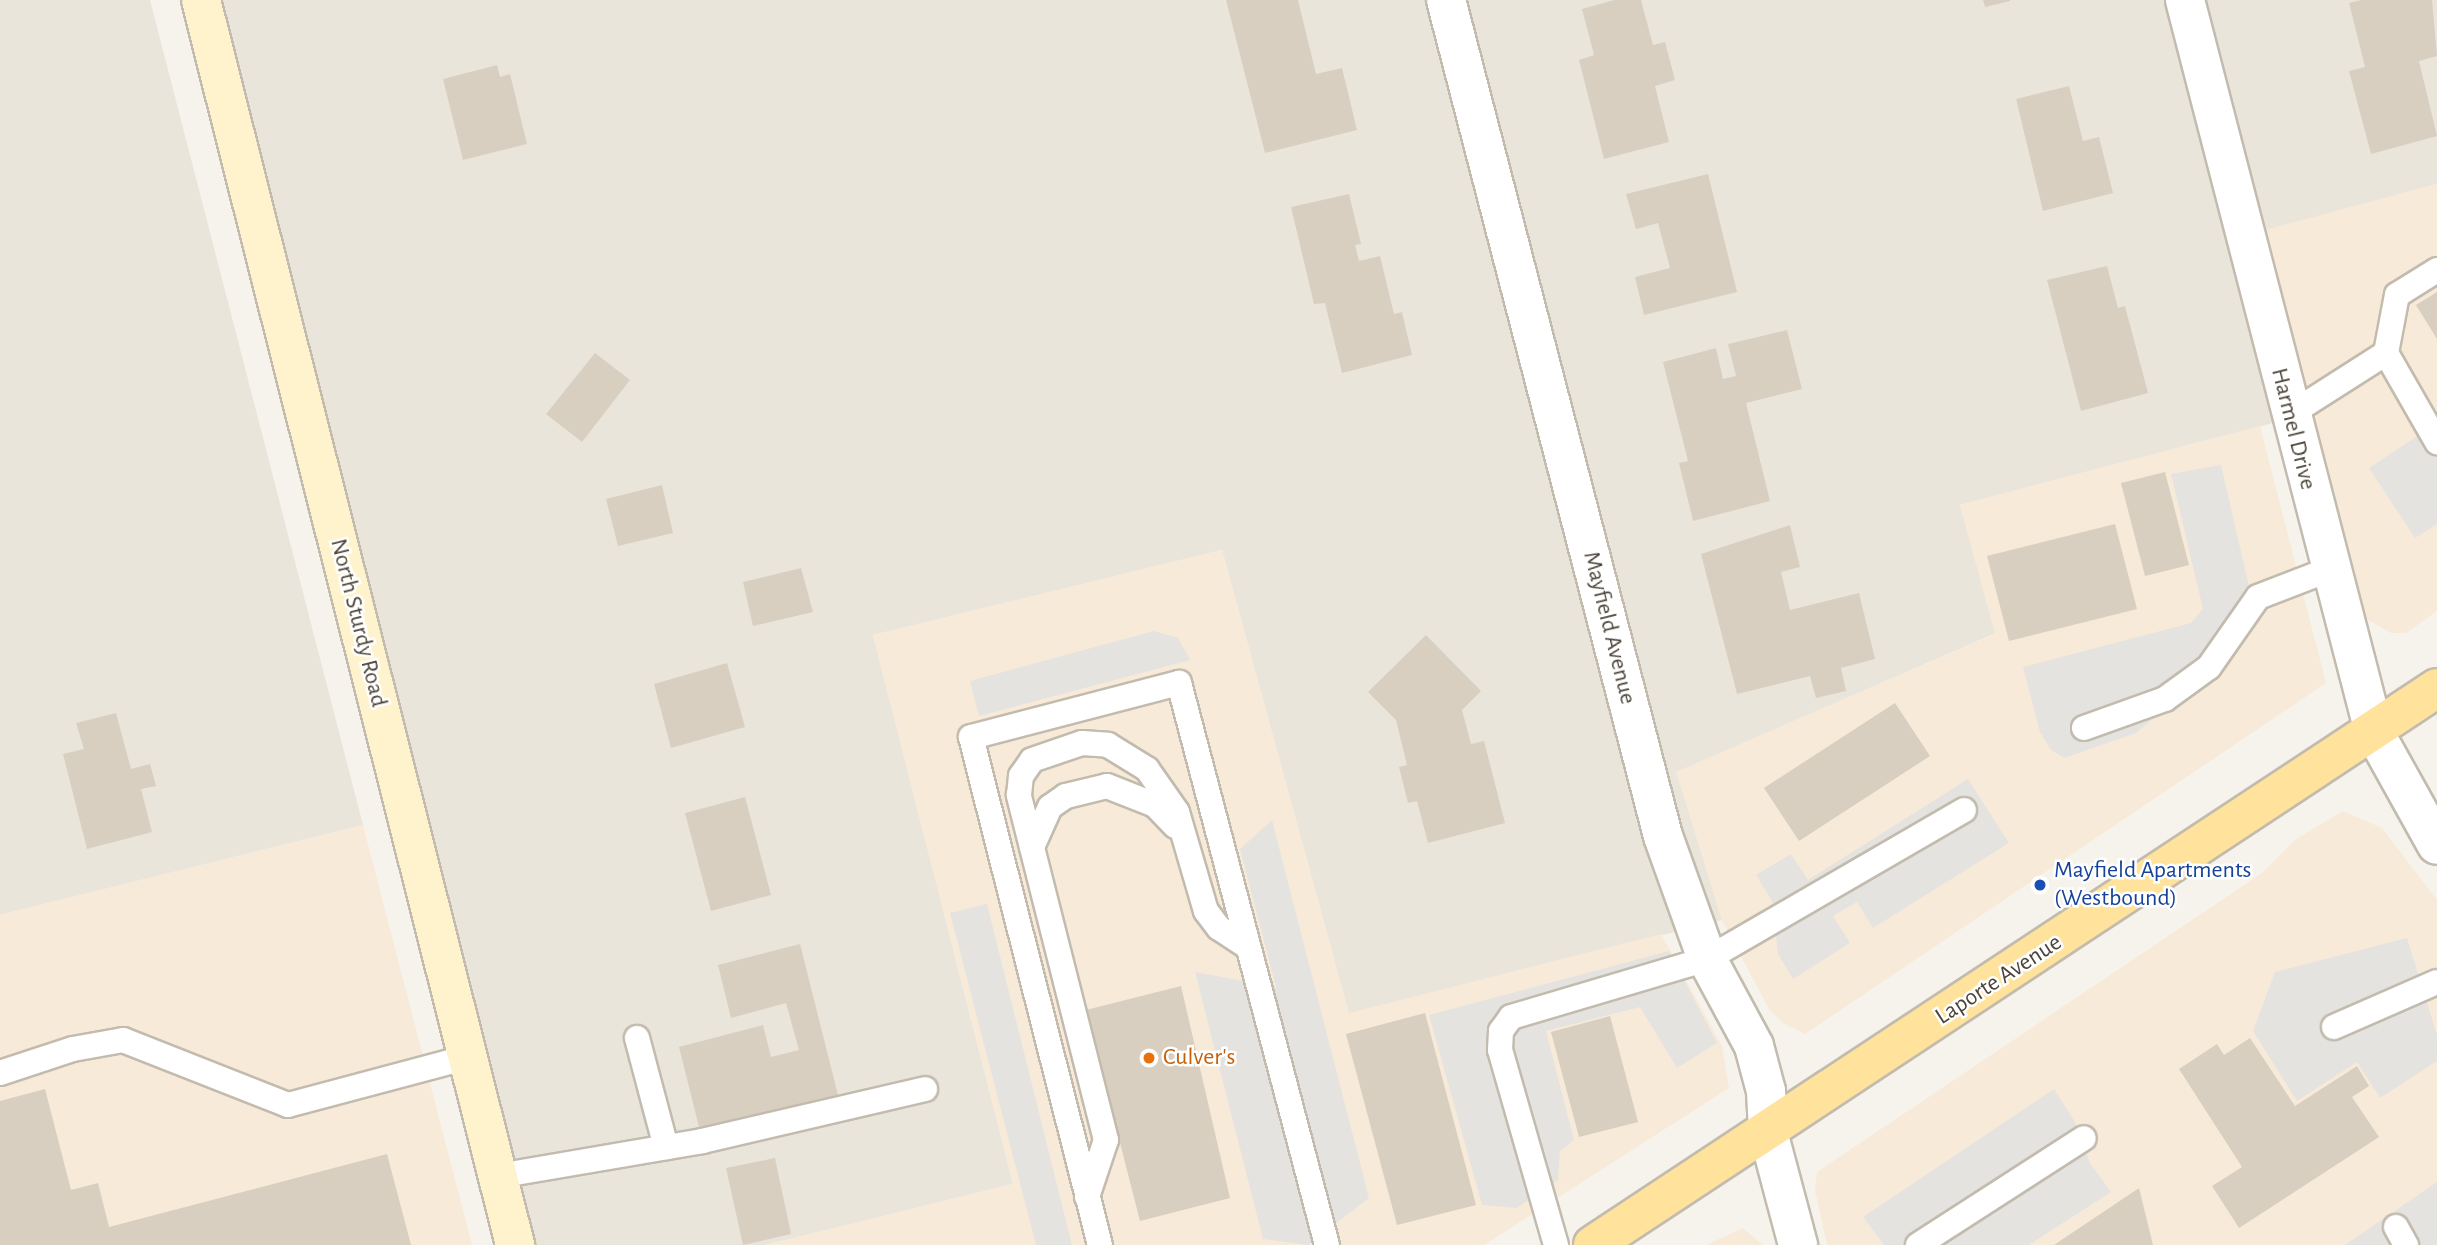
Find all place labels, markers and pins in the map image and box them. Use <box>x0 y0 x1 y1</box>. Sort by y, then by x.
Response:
place label: Mayfield Apartments (Westbound) <box>2054 857 2251 913</box>
marker: Mayfield Apartments (Westbound) <box>2032 877 2048 893</box>
place label: Culver's <box>1163 1044 1235 1072</box>
marker: Culver's <box>1141 1050 1157 1066</box>

